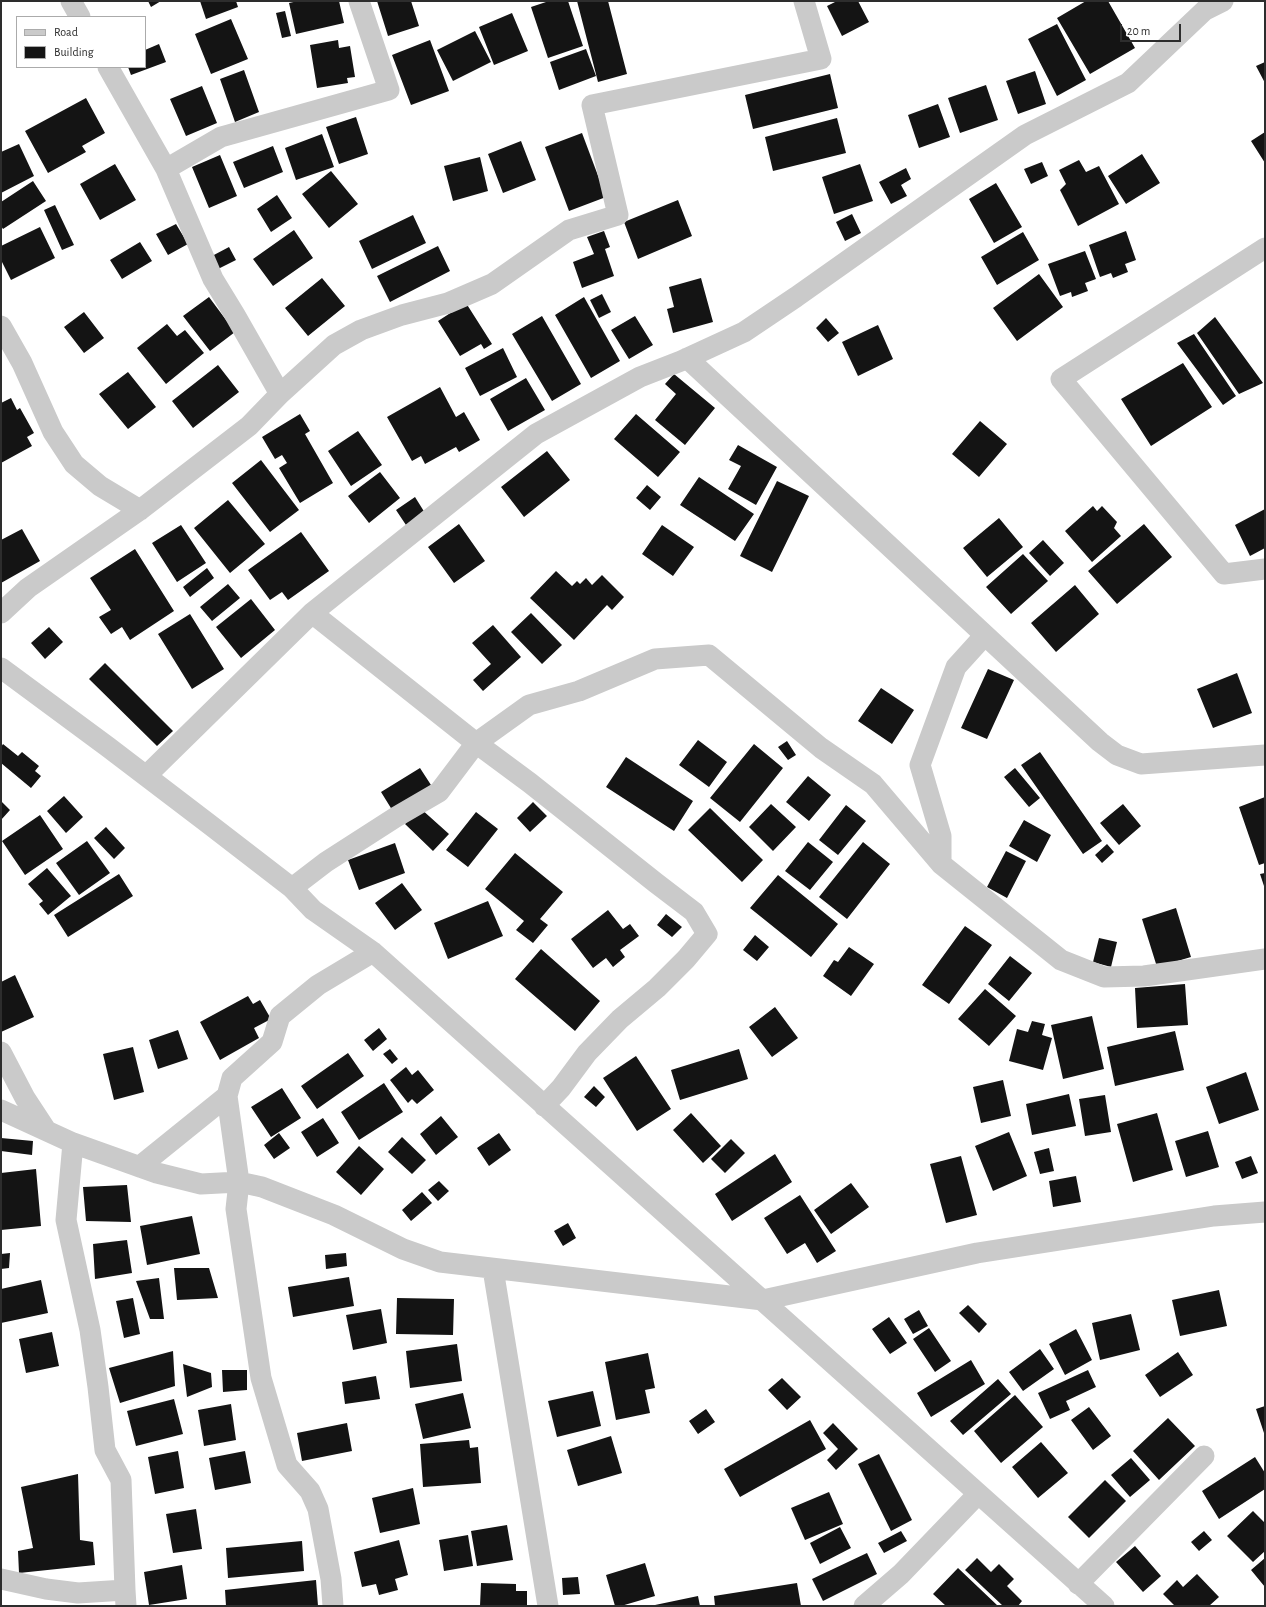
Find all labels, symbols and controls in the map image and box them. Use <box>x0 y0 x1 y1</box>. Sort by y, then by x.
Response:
legend <box>16 16 146 68</box>
scale bar <box>1122 16 1183 42</box>
text: 20 m <box>1127 25 1150 37</box>
text: Road <box>54 26 78 38</box>
text: Building <box>54 46 94 58</box>

